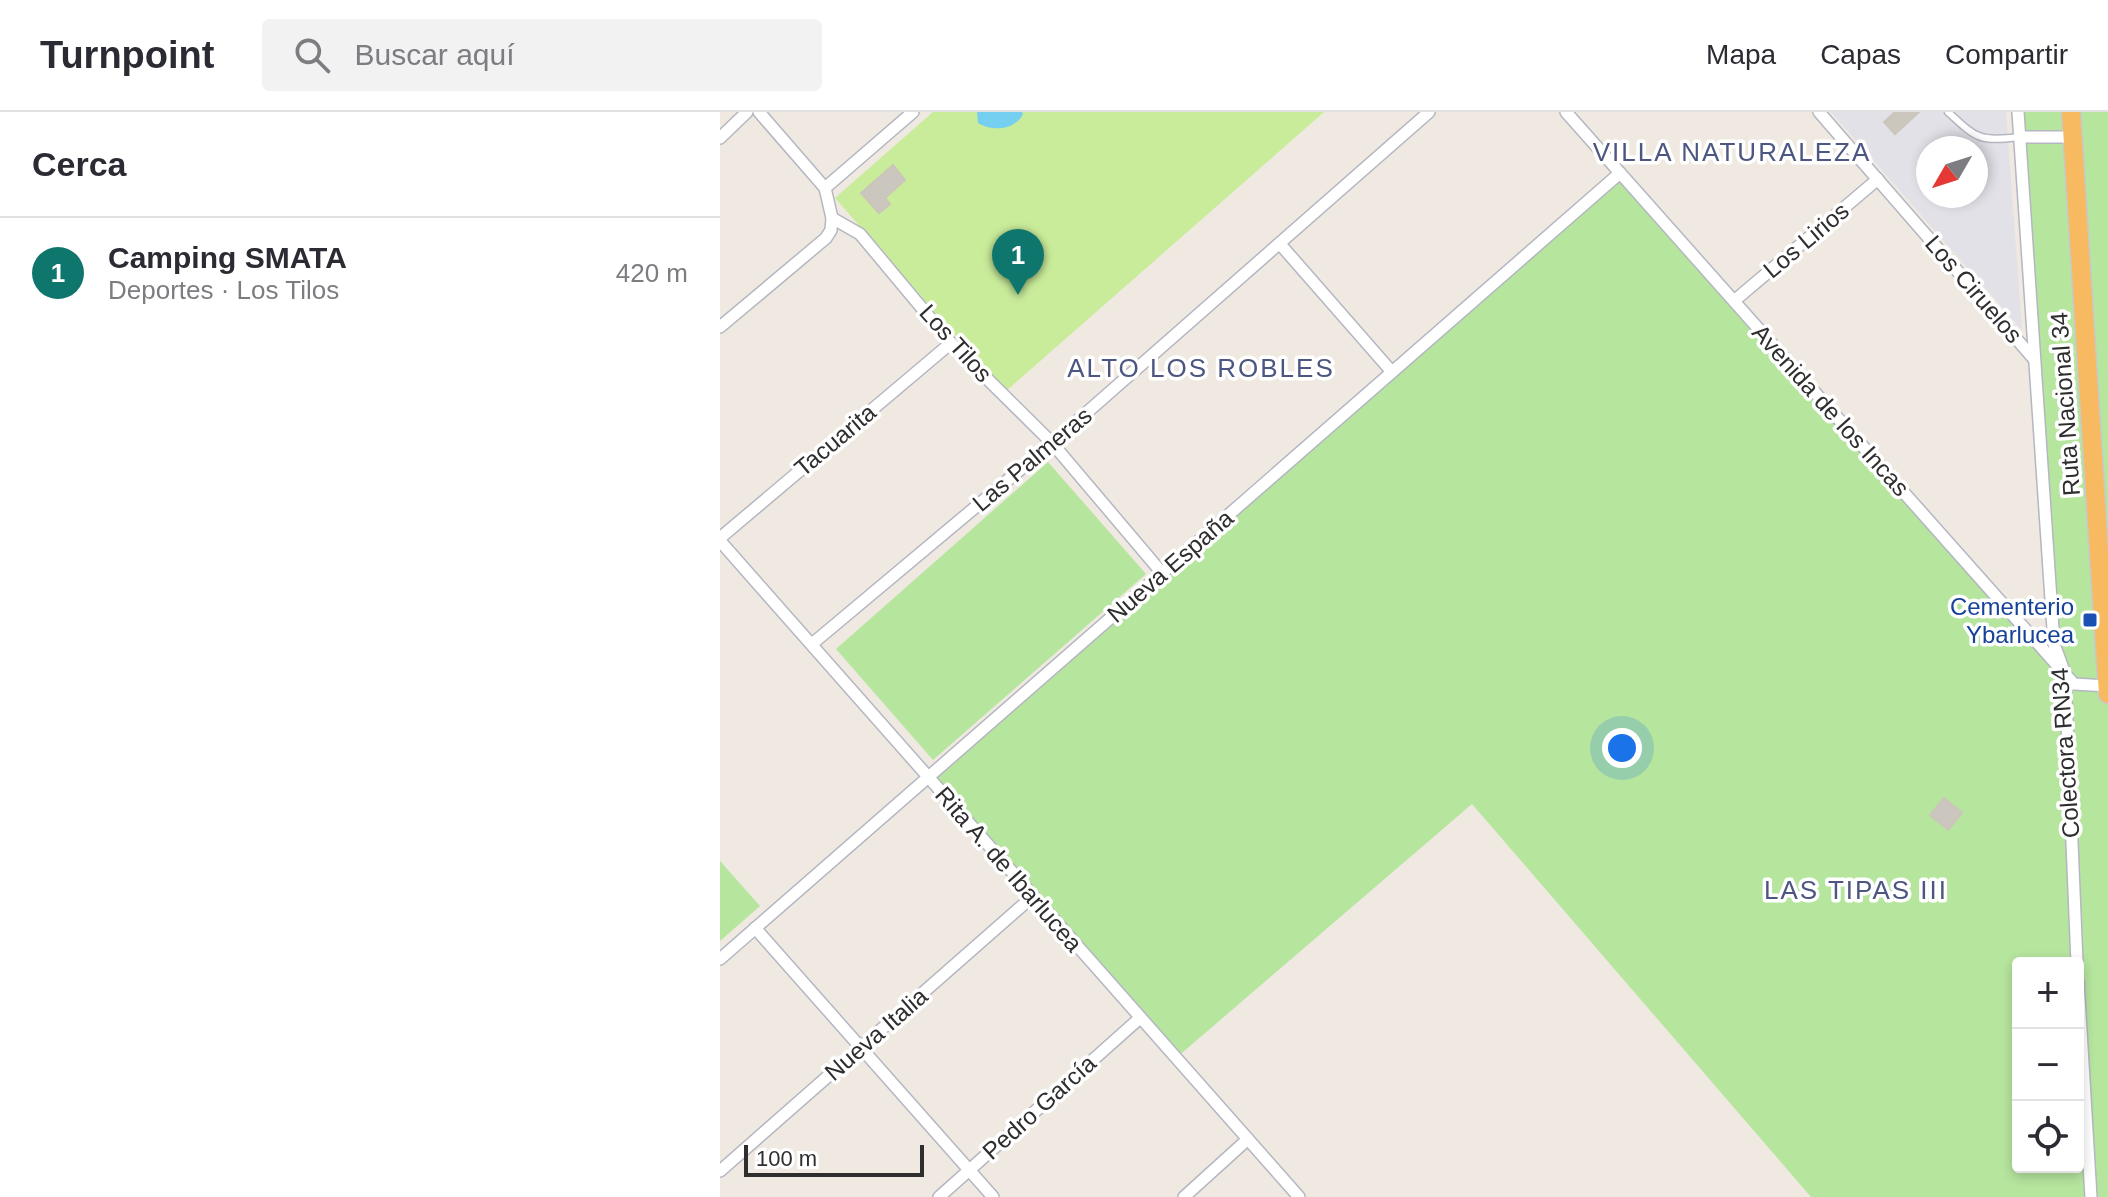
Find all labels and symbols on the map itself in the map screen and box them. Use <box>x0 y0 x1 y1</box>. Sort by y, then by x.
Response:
north arrow <box>1916 136 1988 208</box>
district label: VILLA NATURALEZA <box>1593 137 1871 167</box>
street label: Los Lirios <box>1758 197 1854 283</box>
pin: 1 <box>992 229 1044 295</box>
street label: Los Ciruelos <box>1920 230 2028 348</box>
street label: Los Tilos <box>914 299 998 387</box>
street label: Ruta Nacional 34 <box>2045 311 2085 497</box>
street label: Avenida de los Incas <box>1747 319 1915 501</box>
district label: ALTO LOS ROBLES <box>1067 353 1335 383</box>
street label: Tacuarita <box>789 398 881 482</box>
street label: Las Palmeras <box>967 401 1097 517</box>
street label: Nueva España <box>1102 504 1239 628</box>
place label: Cementerio Ybarlucea <box>1950 593 2075 648</box>
marker: Cementerio Ybarlucea <box>2081 611 2099 629</box>
street label: Colectora RN34 <box>2046 667 2084 839</box>
your location <box>1602 728 1642 768</box>
street label: Rita A. de Ibarlucea <box>930 781 1088 957</box>
district label: LAS TIPAS III <box>1764 875 1948 905</box>
street label: Nueva Italia <box>819 982 933 1086</box>
street label: Pedro García <box>977 1049 1102 1165</box>
scale bar <box>744 1141 924 1177</box>

